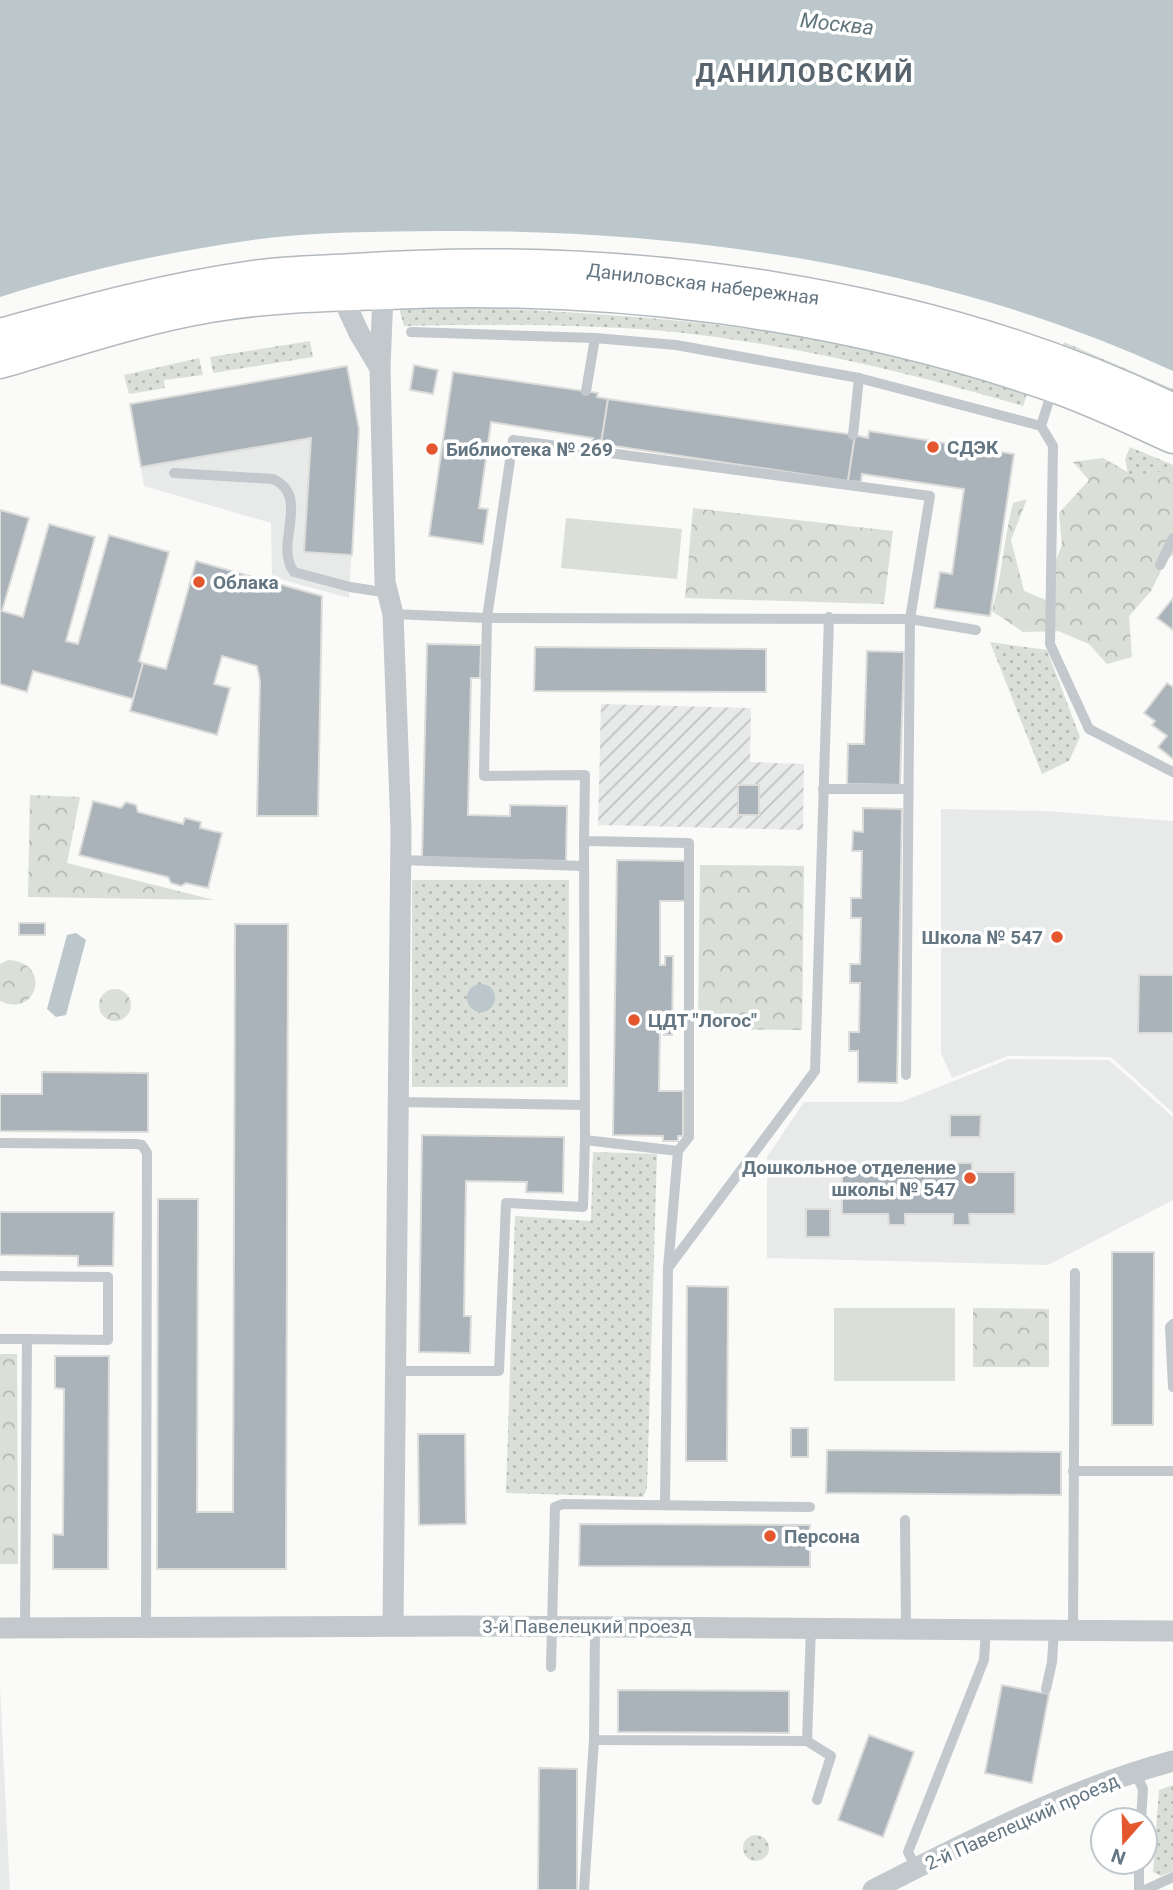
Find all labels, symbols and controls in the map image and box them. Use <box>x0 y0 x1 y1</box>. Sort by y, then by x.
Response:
water label: Москва <box>799 8 875 40</box>
district label: ДАНИЛОВСКИЙ <box>696 58 914 88</box>
street label: Даниловская набережная <box>586 258 820 310</box>
place label: СДЭК <box>947 436 999 459</box>
place label: Библиотека № 269 <box>446 438 613 461</box>
marker: СДЭК <box>925 439 941 455</box>
marker: Библиотека № 269 <box>424 441 440 457</box>
place label: Облака <box>213 571 279 594</box>
marker: Облака <box>191 574 207 590</box>
place label: Школа № 547 <box>922 926 1043 949</box>
marker: Школа № 547 <box>1049 929 1065 945</box>
place label: ЦДТ "Логос" <box>648 1009 757 1032</box>
marker: ЦДТ "Логос" <box>626 1012 642 1028</box>
place label: Дошкольное отделение школы № 547 <box>742 1156 956 1201</box>
marker: Дошкольное отделение школы № 547 <box>962 1170 978 1186</box>
place label: Персона <box>784 1525 860 1548</box>
marker: Персона <box>762 1528 778 1544</box>
street label: 3-й Павелецкий проезд <box>482 1615 692 1638</box>
street label: 2-й Павелецкий проезд <box>922 1769 1122 1875</box>
north arrow <box>1089 1806 1159 1876</box>
text: N <box>1108 1843 1129 1870</box>

